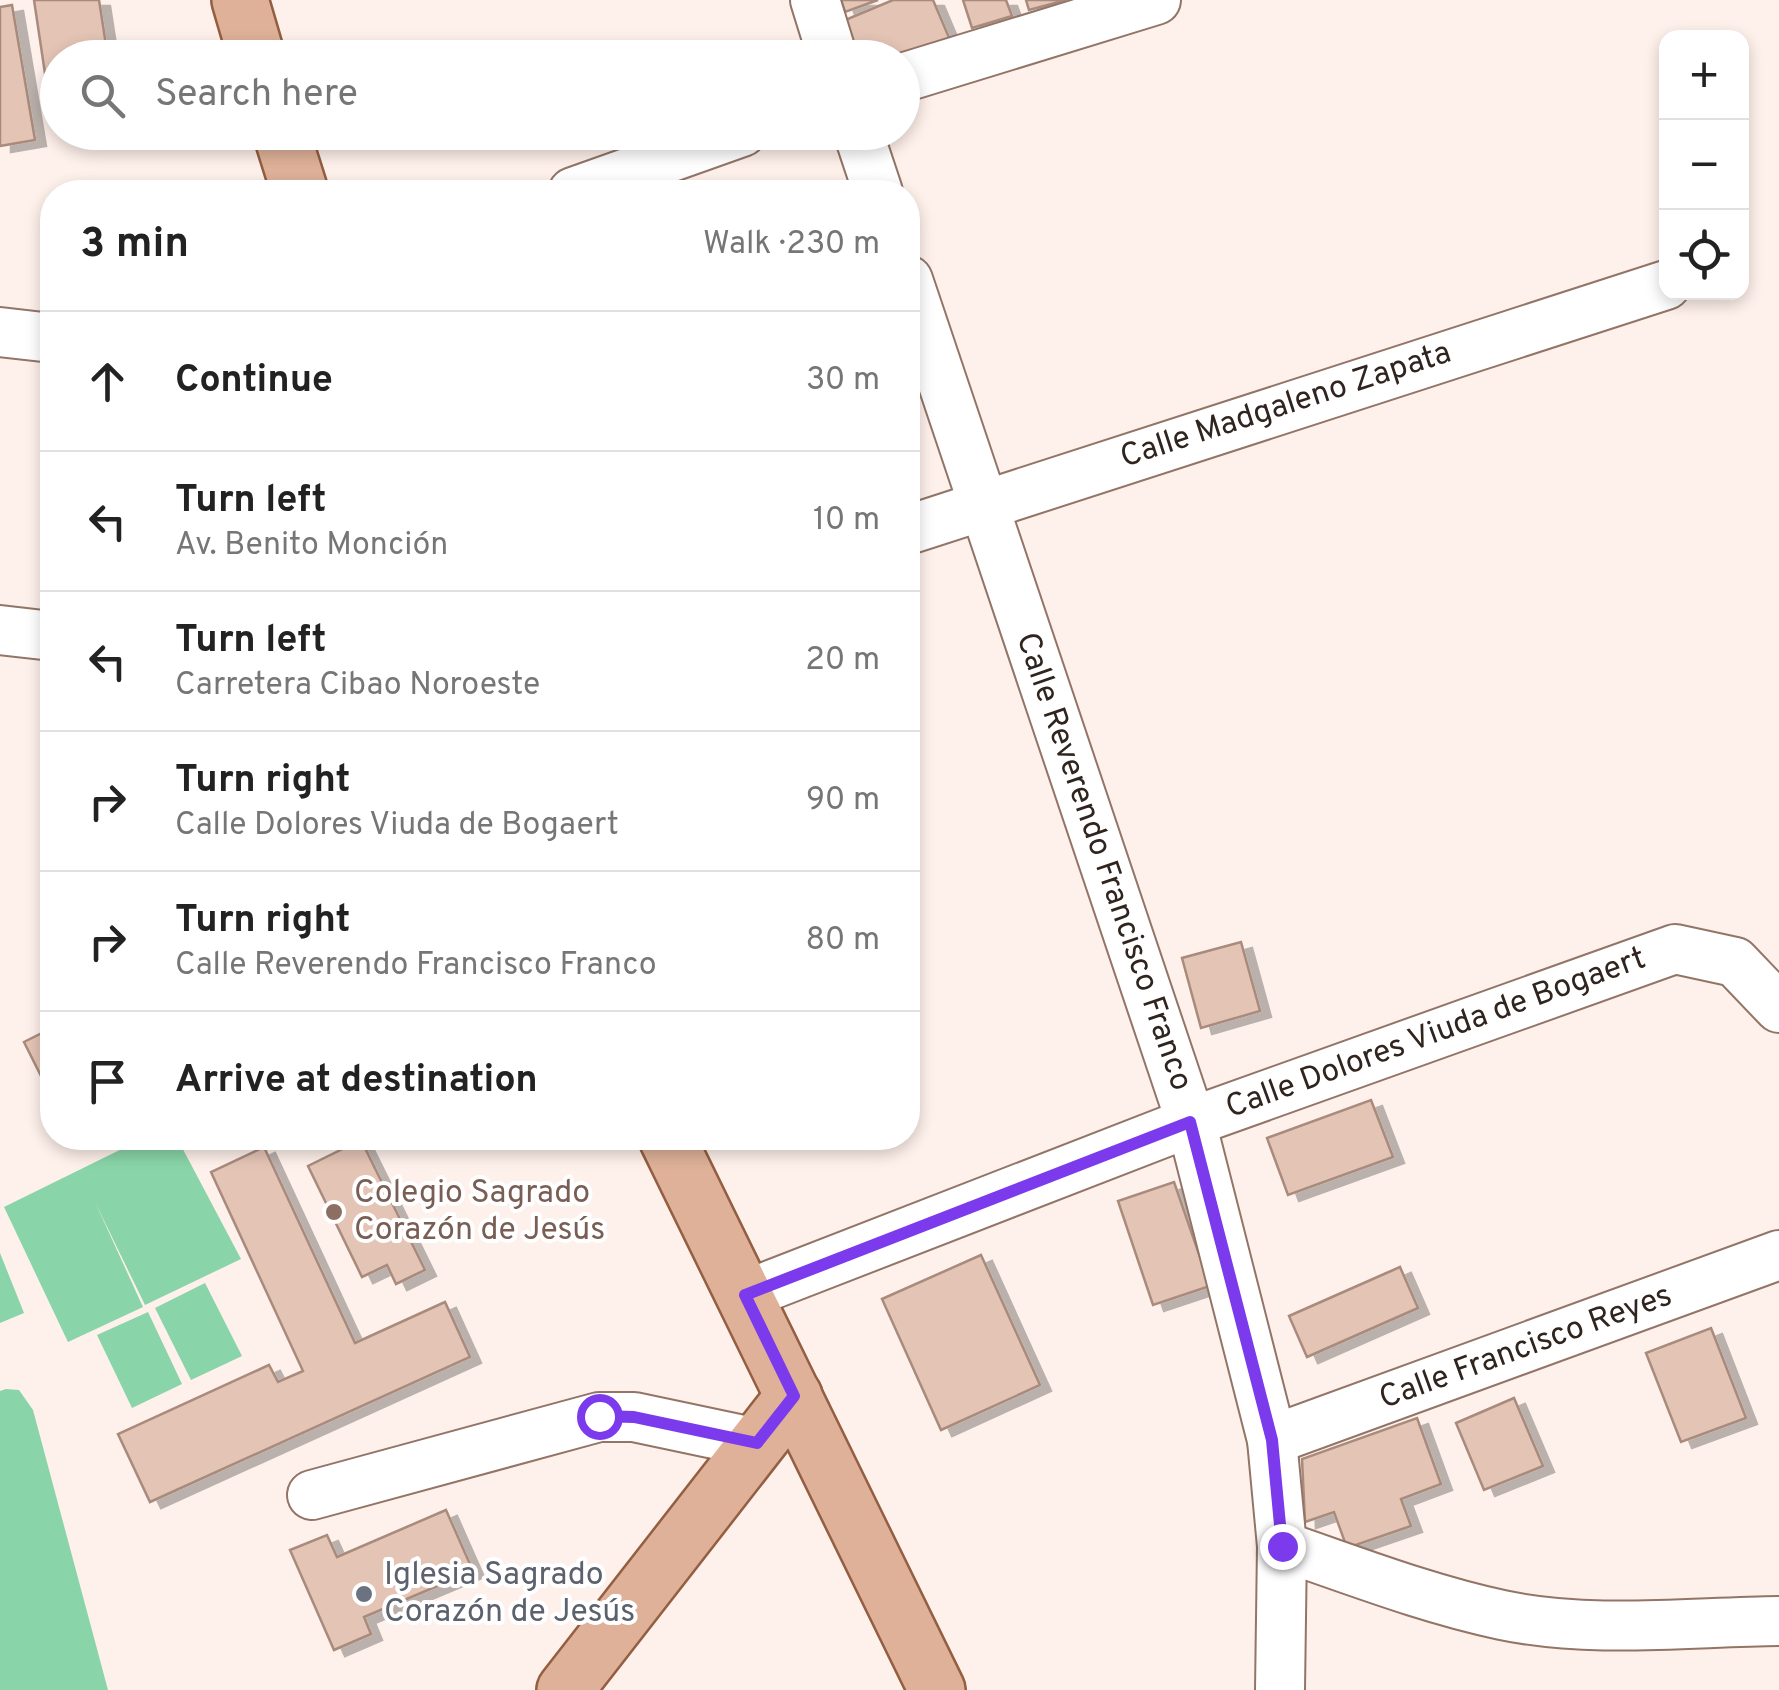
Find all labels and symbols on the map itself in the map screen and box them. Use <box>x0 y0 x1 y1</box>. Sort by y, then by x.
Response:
street label: Calle Madgaleno Zapata <box>1116 334 1456 478</box>
street label: Calle Reverendo Francisco Franco <box>1006 628 1200 1096</box>
street label: Calle Dolores Viuda de Bogaert <box>1221 939 1651 1129</box>
place label: Colegio Sagrado Corazón de Jesús <box>354 1174 605 1251</box>
marker: Colegio Sagrado Corazón de Jesús <box>323 1201 345 1223</box>
street label: Calle Francisco Reyes <box>1374 1276 1678 1420</box>
route start <box>577 1394 623 1440</box>
route end <box>1260 1524 1306 1570</box>
place label: Iglesia Sagrado Corazón de Jesús <box>384 1556 635 1633</box>
marker: Iglesia Sagrado Corazón de Jesús <box>353 1583 375 1605</box>

